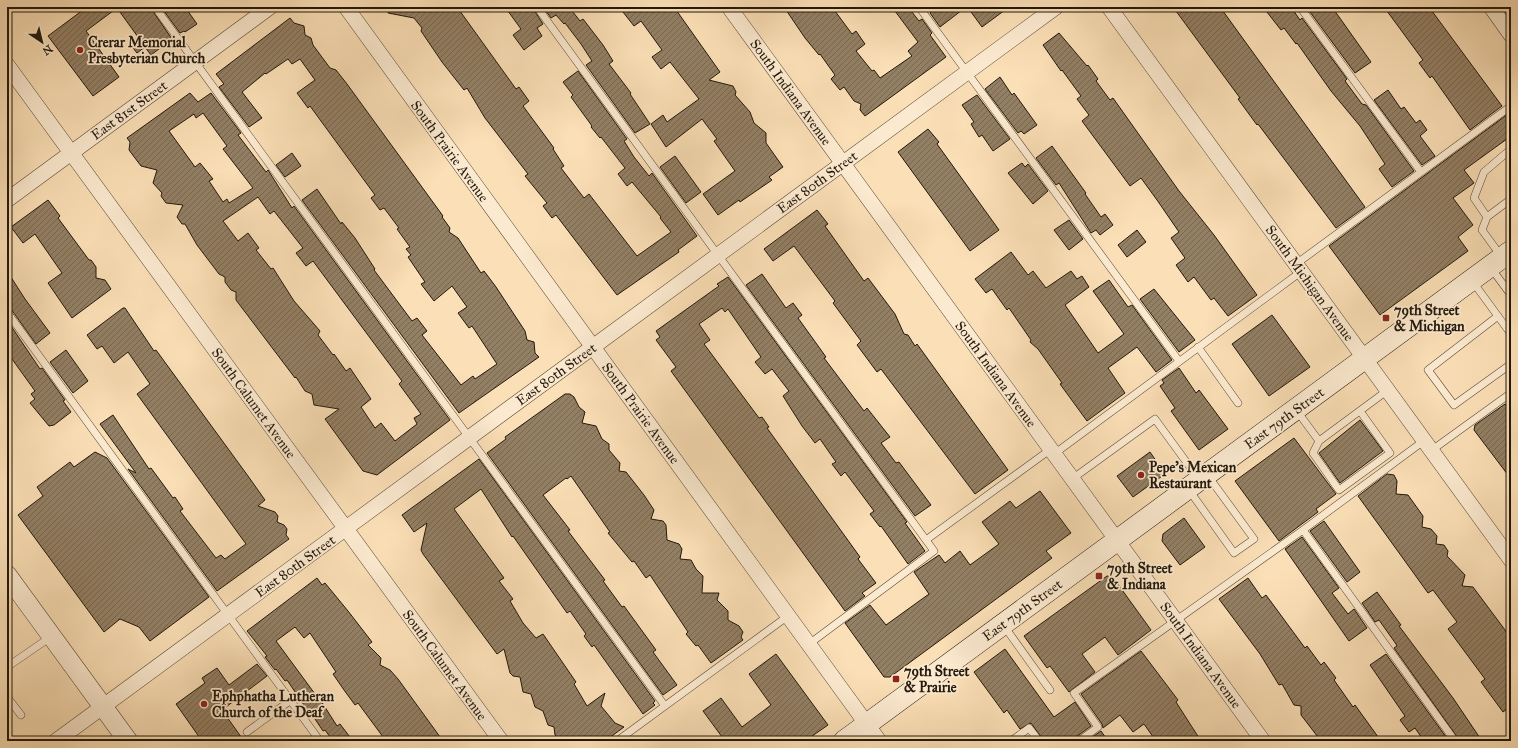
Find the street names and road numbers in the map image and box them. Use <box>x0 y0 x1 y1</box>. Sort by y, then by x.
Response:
street label: South Indiana Avenue <box>746 36 835 149</box>
street label: East 81st Street <box>88 77 171 144</box>
street label: South Prairie Avenue <box>407 97 492 205</box>
street label: East 80th Street <box>774 148 861 217</box>
street label: South Michigan Avenue <box>1262 222 1357 345</box>
street label: South Indiana Avenue <box>951 318 1040 431</box>
street label: East 80th Street <box>513 340 600 409</box>
street label: South Calumet Avenue <box>208 345 300 462</box>
street label: South Prairie Avenue <box>598 359 683 467</box>
street label: East 79th Street <box>1241 384 1328 453</box>
street label: East 80th Street <box>252 532 339 601</box>
street label: East 79th Street <box>979 576 1066 645</box>
street label: South Indiana Avenue <box>1156 599 1245 712</box>
street label: South Calumet Avenue <box>399 607 491 724</box>

